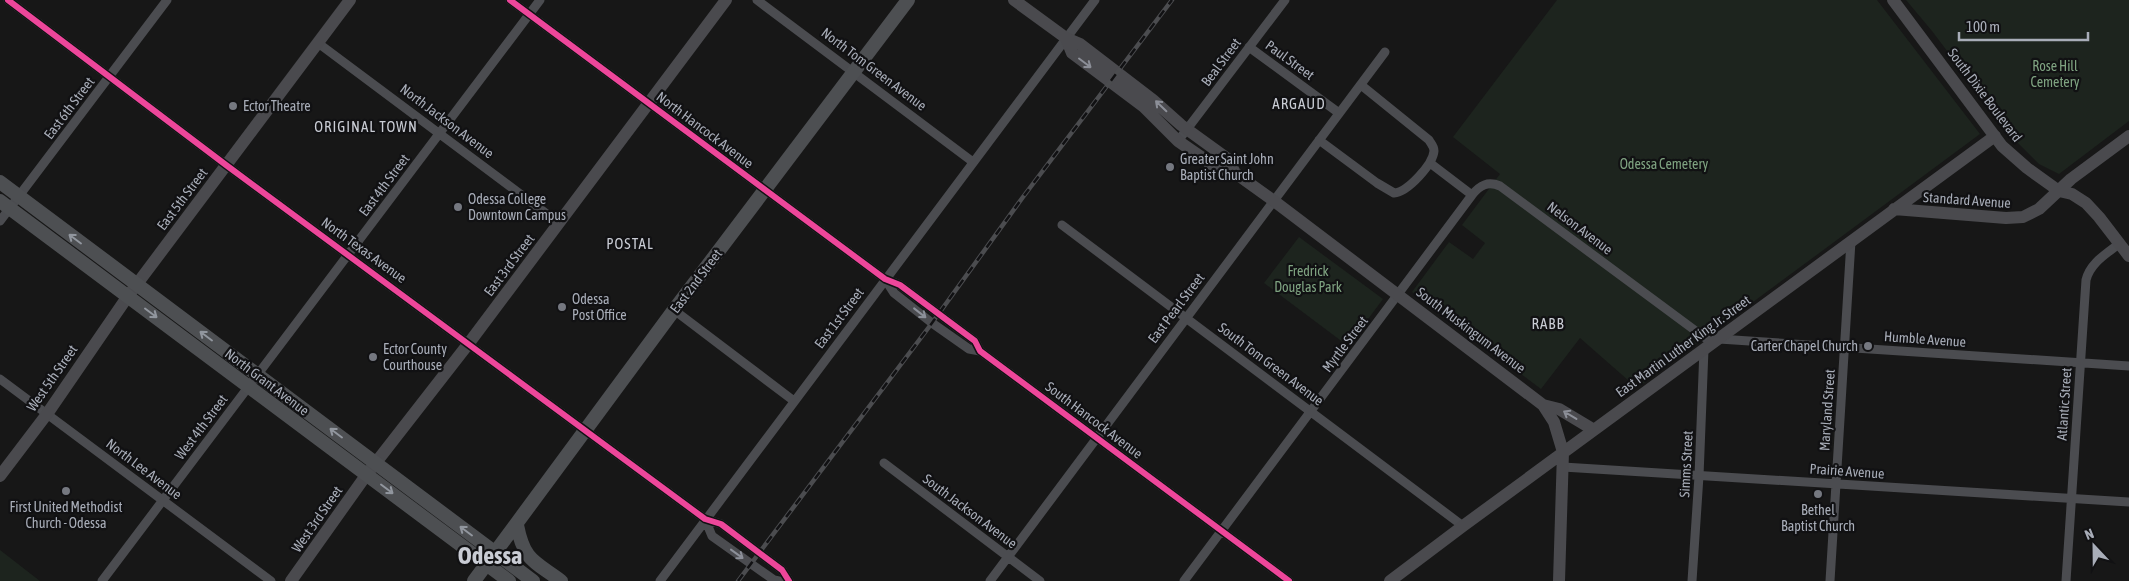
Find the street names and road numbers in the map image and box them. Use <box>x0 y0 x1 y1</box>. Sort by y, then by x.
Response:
street label: North Tom Green Avenue <box>818 24 930 114</box>
street label: Beal Street <box>1198 35 1244 89</box>
street label: Paul Street <box>1263 37 1317 83</box>
street label: South Dixie Boulevard <box>1945 45 2025 145</box>
street label: East 6th Street <box>41 74 97 142</box>
street label: North Jackson Avenue <box>397 81 497 161</box>
street label: North Hancock Avenue <box>654 88 756 172</box>
street label: East 4th Street <box>356 151 412 219</box>
street label: East 5th Street <box>154 165 210 233</box>
street label: Standard Avenue <box>1923 189 2011 211</box>
street label: Nelson Avenue <box>1544 198 1616 258</box>
street label: North Texas Avenue <box>318 214 410 286</box>
street label: East 3rd Street <box>481 231 537 299</box>
street label: East 2nd Street <box>667 246 725 316</box>
street label: East Pearl Street <box>1145 270 1207 346</box>
street label: South Muskingum Avenue <box>1413 284 1529 376</box>
street label: East 1st Street <box>811 285 867 351</box>
street label: East Martin Luther King Jr. Street <box>1613 292 1753 400</box>
street label: Myrtle Street <box>1319 313 1371 375</box>
street label: South Tom Green Avenue <box>1215 319 1327 409</box>
street label: Humble Avenue <box>1883 328 1967 350</box>
street label: West 5th Street <box>23 342 81 414</box>
street label: North Grant Avenue <box>222 345 312 419</box>
street label: Atlantic Street <box>2053 367 2075 441</box>
street label: Maryland Street <box>1816 369 1838 451</box>
street label: South Hancock Avenue <box>1042 378 1146 462</box>
street label: West 4th Street <box>171 391 231 463</box>
street label: Simms Street <box>1676 430 1696 498</box>
street label: North Lee Avenue <box>103 435 185 503</box>
street label: Prairie Avenue <box>1809 460 1885 482</box>
street label: South Jackson Avenue <box>920 471 1020 551</box>
street label: West 3rd Street <box>288 483 346 555</box>

